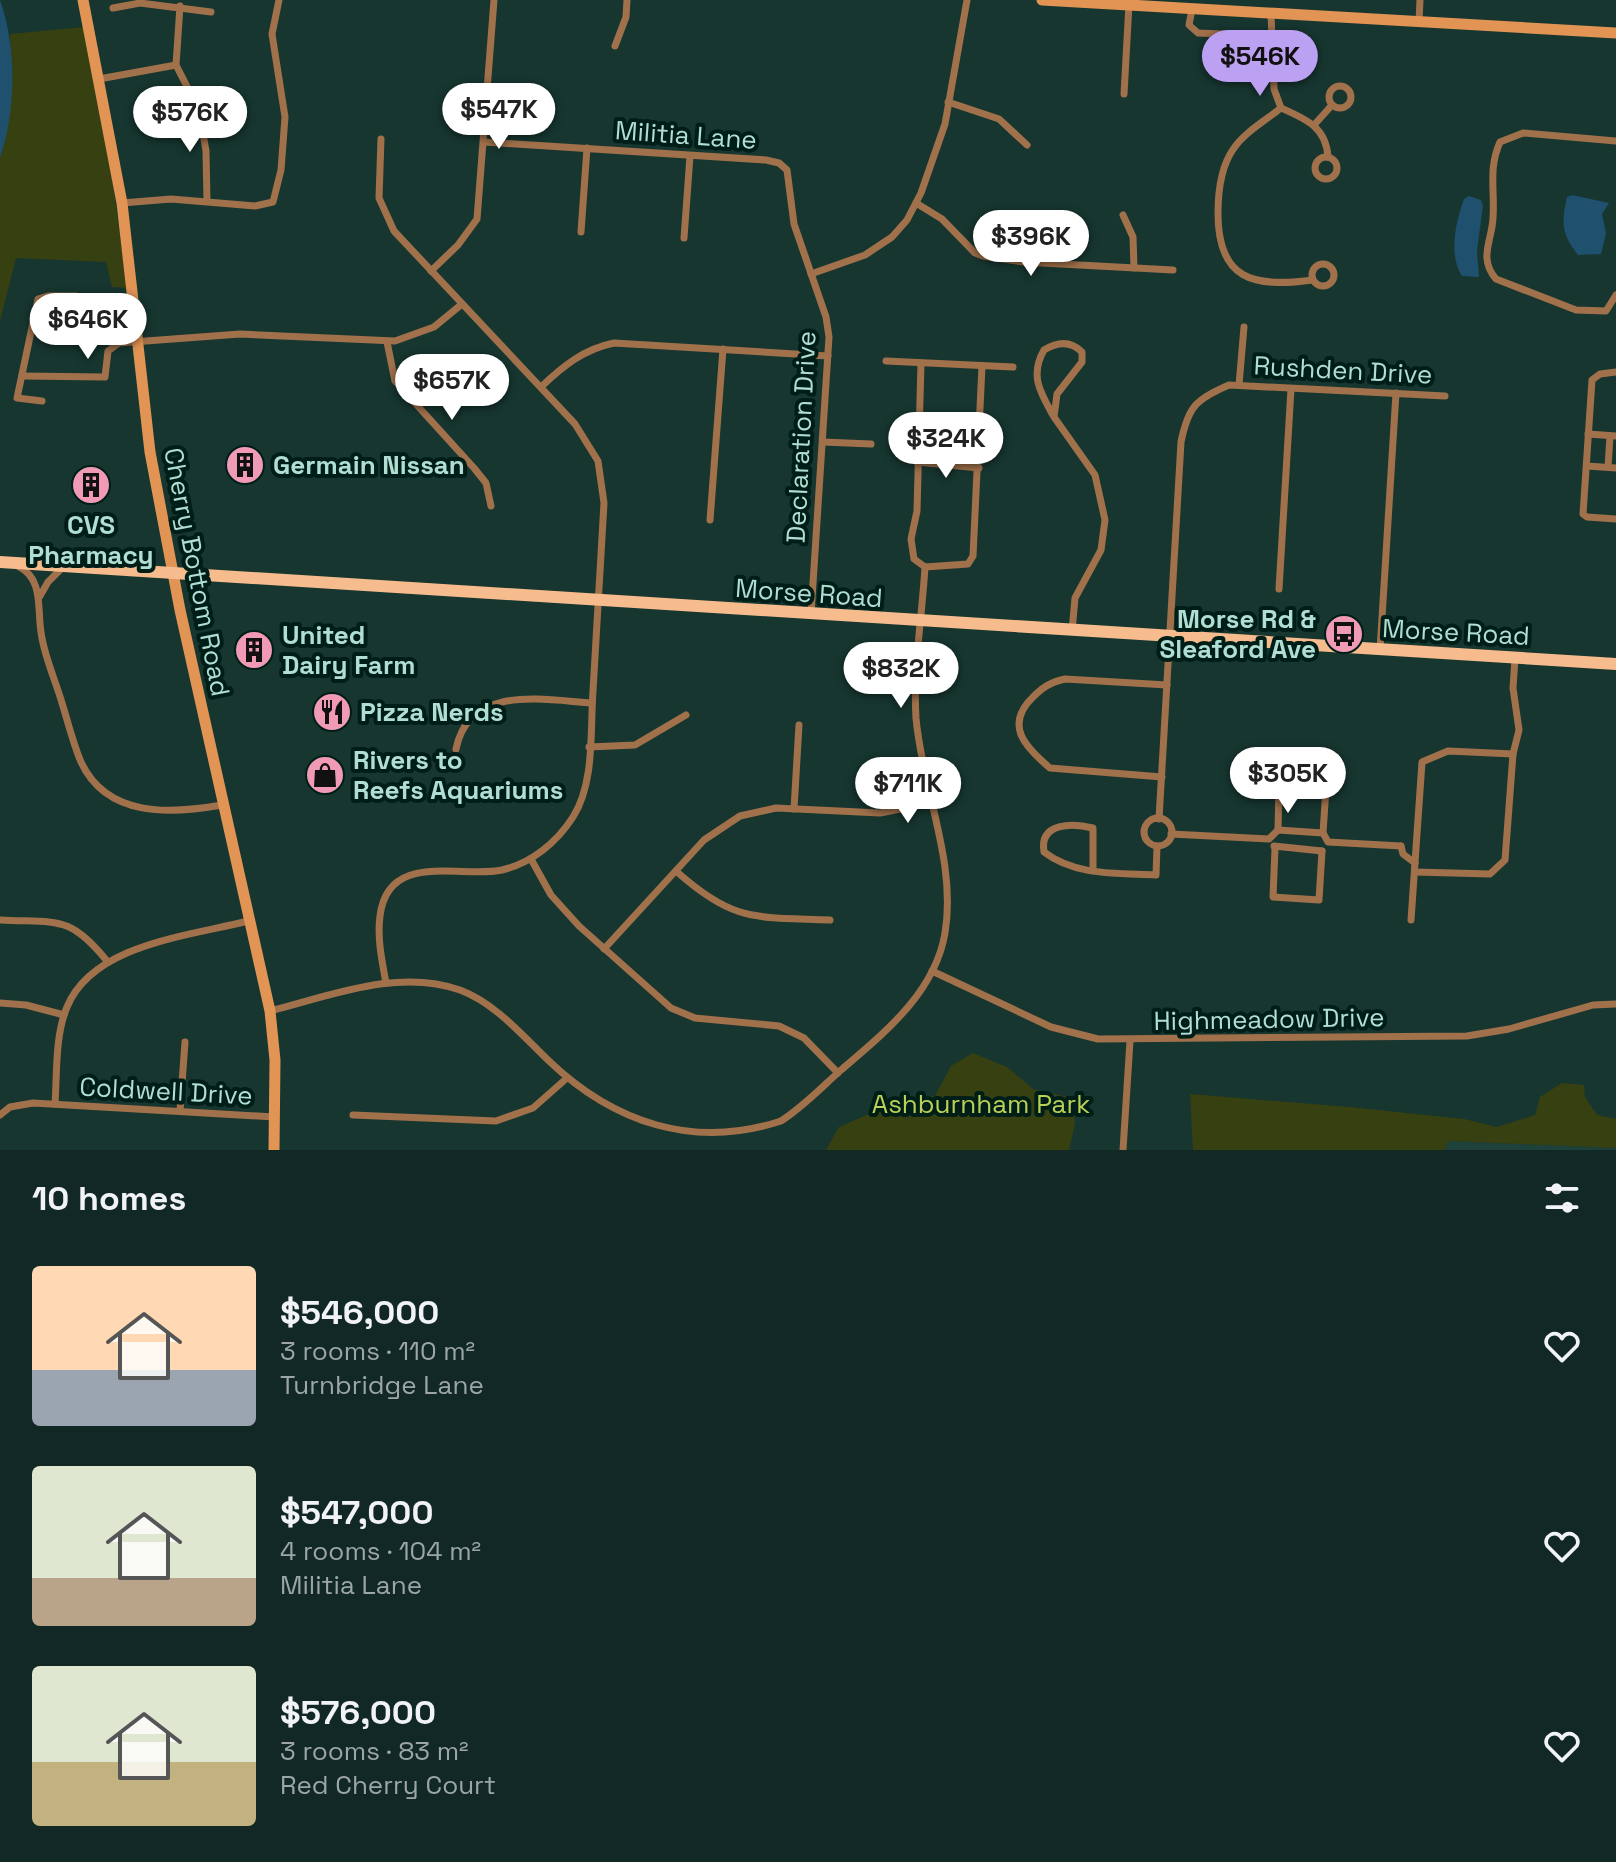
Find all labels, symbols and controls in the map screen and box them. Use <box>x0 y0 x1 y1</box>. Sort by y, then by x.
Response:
pin: $546K <box>1204 30 1316 98</box>
text: $546K <box>1220 39 1300 73</box>
pin: $547K <box>443 83 555 151</box>
pin: $576K <box>134 86 246 154</box>
text: $547K <box>460 92 538 126</box>
text: $576K <box>151 95 229 129</box>
street label: Militia Lane <box>614 113 758 157</box>
pin: $396K <box>975 210 1087 278</box>
text: $396K <box>991 219 1071 253</box>
pin: $646K <box>32 293 144 361</box>
text: $646K <box>48 302 128 336</box>
street label: Declaration Drive <box>778 330 824 544</box>
street label: Rushden Drive <box>1253 348 1433 392</box>
pin: $657K <box>396 354 508 422</box>
text: $657K <box>413 363 491 397</box>
pin: $324K <box>890 412 1002 480</box>
text: $324K <box>906 421 986 455</box>
building icon: Germain Nissan <box>224 444 266 486</box>
street label: Cherry Bottom Road <box>156 445 238 699</box>
place label: Germain Nissan <box>273 448 465 482</box>
building icon: CVS Pharmacy <box>70 464 112 506</box>
place label: CVS Pharmacy <box>28 508 154 572</box>
street label: Morse Road <box>734 571 884 615</box>
place label: Morse Rd & Sleaford Ave <box>1160 602 1316 666</box>
street label: Morse Road <box>1381 611 1531 653</box>
bus stop icon: Morse Rd & Sleaford Ave <box>1323 613 1365 655</box>
place label: United Dairy Farm <box>282 618 415 682</box>
building icon: United Dairy Farm <box>233 629 275 671</box>
pin: $832K <box>845 642 957 710</box>
text: $832K <box>862 651 940 685</box>
restaurant icon: Pizza Nerds <box>311 691 353 733</box>
place label: Pizza Nerds <box>360 695 504 729</box>
place label: Rivers to Reefs Aquariums <box>353 743 563 807</box>
pin: $305K <box>1232 747 1344 815</box>
shop icon: Rivers to Reefs Aquariums <box>304 754 346 796</box>
text: $305K <box>1248 756 1328 790</box>
pin: $711K <box>852 757 964 825</box>
text: $711K <box>873 766 943 800</box>
street label: Highmeadow Drive <box>1153 1000 1385 1038</box>
street label: Coldwell Drive <box>78 1069 254 1113</box>
park label: Ashburnham Park <box>872 1087 1090 1121</box>
icon: filters <box>1540 1176 1584 1220</box>
text: 10 homes <box>32 1177 186 1220</box>
text: $546,000 <box>280 1291 439 1334</box>
icon: home <box>96 1298 192 1394</box>
icon: heart <box>1540 1324 1584 1368</box>
text: 3 rooms · 110 m² <box>280 1334 475 1368</box>
text: Turnbridge Lane <box>280 1368 484 1402</box>
text: $547,000 <box>280 1491 433 1534</box>
icon: home <box>96 1498 192 1594</box>
icon: heart <box>1540 1524 1584 1568</box>
text: 4 rooms · 104 m² <box>280 1534 481 1568</box>
text: Militia Lane <box>280 1568 422 1602</box>
text: $576,000 <box>280 1691 436 1734</box>
icon: home <box>96 1698 192 1794</box>
icon: heart <box>1540 1724 1584 1768</box>
text: 3 rooms · 83 m² <box>280 1734 469 1768</box>
text: Red Cherry Court <box>280 1768 496 1802</box>

